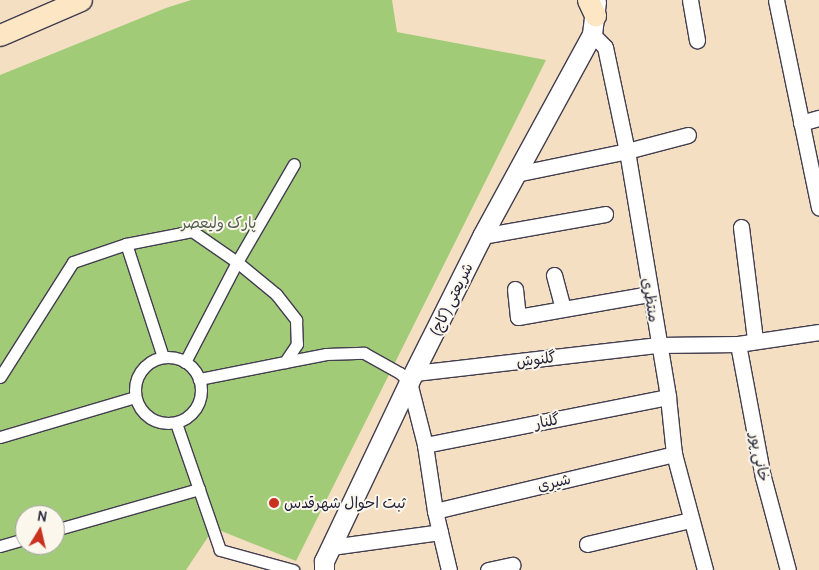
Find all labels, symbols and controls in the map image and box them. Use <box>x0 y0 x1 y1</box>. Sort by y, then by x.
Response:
park label: پارک ولیعصر <box>182 214 256 232</box>
street label: شریعتی (کاج) <box>426 260 476 338</box>
street label: منتظری <box>639 276 663 324</box>
street label: گلنوش <box>515 348 557 370</box>
street label: گلنار <box>533 410 561 432</box>
street label: خانی پور <box>746 431 774 483</box>
street label: شیری <box>536 469 572 495</box>
place label: ثبت احوال شهرقدس <box>284 494 406 512</box>
marker: ثبت احوال شهرقدس <box>268 497 280 509</box>
north arrow <box>15 505 65 555</box>
text: N <box>36 507 48 526</box>

